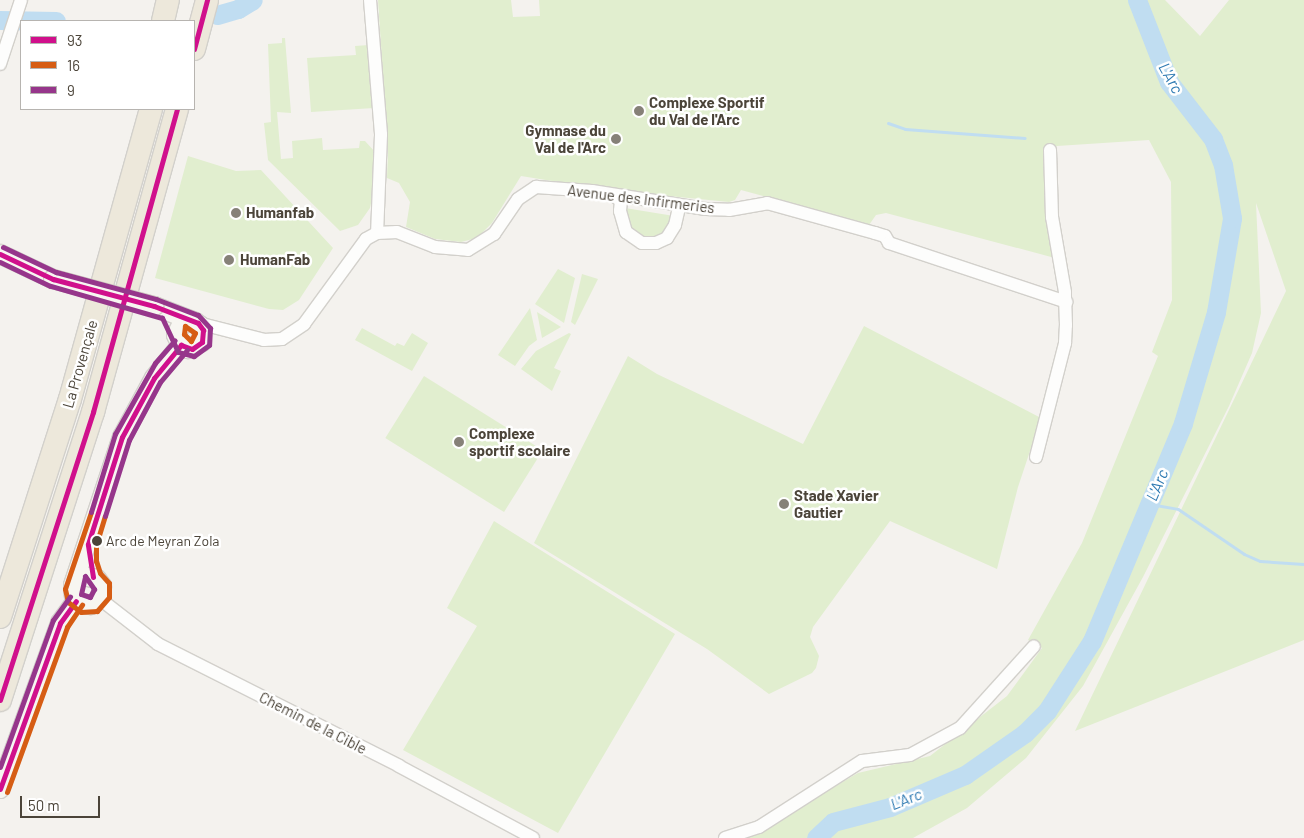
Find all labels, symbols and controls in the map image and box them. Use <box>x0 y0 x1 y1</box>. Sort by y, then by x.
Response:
legend <box>20 20 195 110</box>
text: 93 <box>67 31 83 49</box>
text: 16 <box>67 56 80 74</box>
water label: L'Arc <box>1155 59 1187 97</box>
text: 9 <box>67 81 75 99</box>
place label: Complexe Sportif du Val de l'Arc <box>649 93 765 128</box>
marker: Complexe Sportif du Val de l'Arc <box>633 105 645 117</box>
place label: Gymnase du Val de l'Arc <box>525 121 606 156</box>
marker: Gymnase du Val de l'Arc <box>610 133 622 145</box>
street label: Avenue des Infirmeries <box>566 181 716 217</box>
place label: Humanfab <box>246 204 314 222</box>
marker: Humanfab <box>230 207 242 219</box>
place label: HumanFab <box>240 251 310 269</box>
marker: HumanFab <box>222 253 236 267</box>
street label: La Provençale <box>59 318 101 410</box>
place label: Complexe sportif scolaire <box>469 424 571 459</box>
marker: Complexe sportif scolaire <box>453 436 465 448</box>
water label: L'Arc <box>1142 466 1172 504</box>
place label: Stade Xavier Gautier <box>794 486 879 521</box>
marker: Stade Xavier Gautier <box>778 498 790 510</box>
place label: Arc de Meyran Zola <box>106 533 220 549</box>
marker: Arc de Meyran Zola <box>92 536 102 546</box>
street label: Chemin de la Cible <box>256 688 370 758</box>
water label: L'Arc <box>887 784 925 814</box>
scale bar <box>22 786 102 818</box>
text: 50 m <box>28 796 60 814</box>

